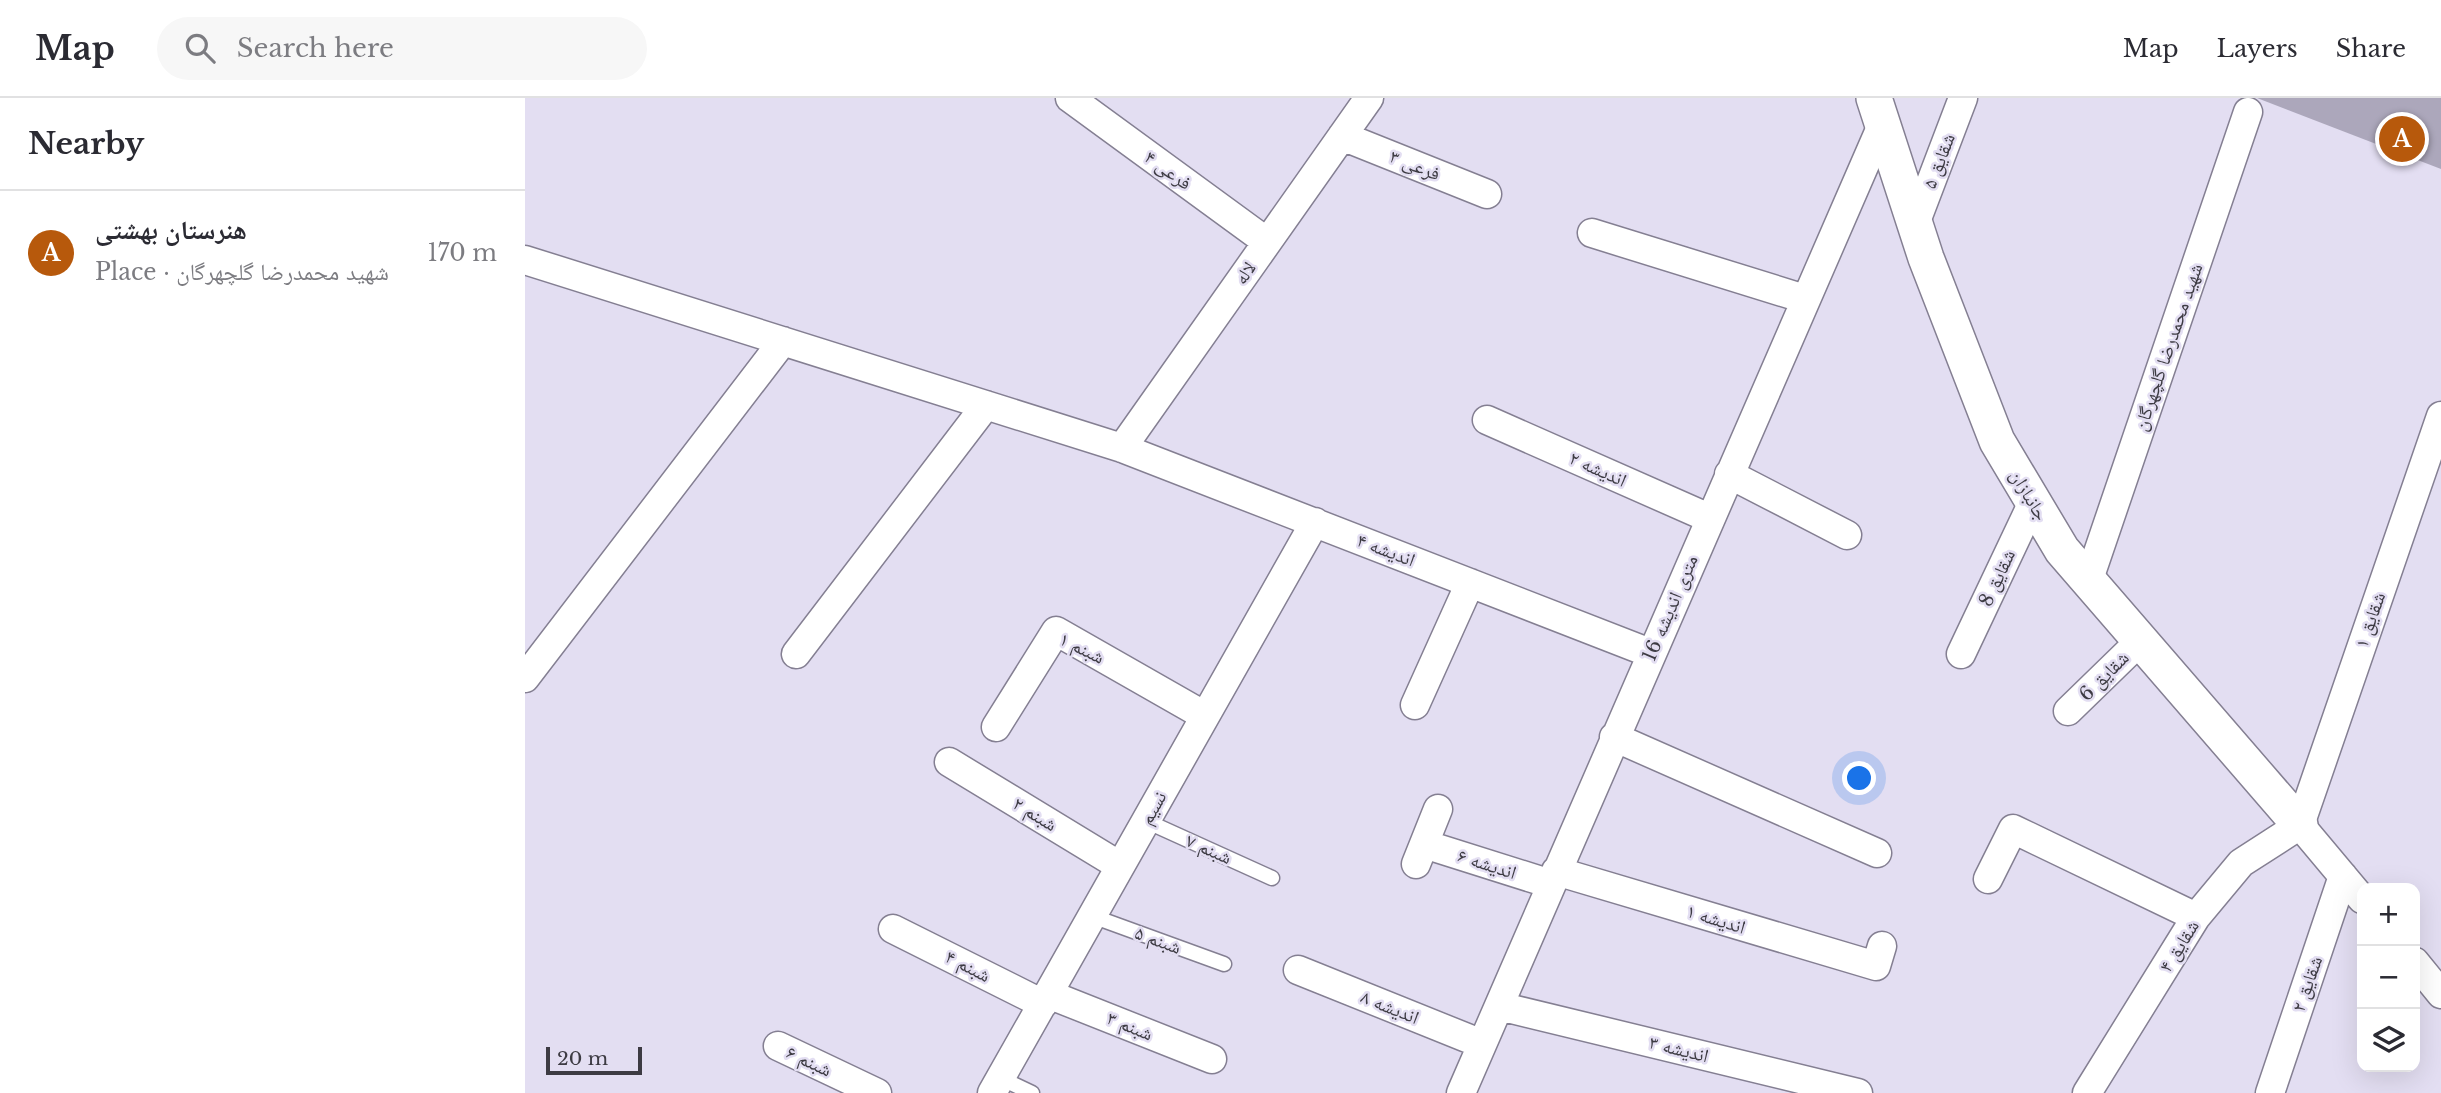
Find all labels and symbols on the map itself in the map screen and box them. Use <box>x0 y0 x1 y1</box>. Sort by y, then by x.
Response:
pin: A <box>2379 113 2425 165</box>
street label: شقایق ۵ <box>1918 130 1960 192</box>
street label: فرعی ۴ <box>1140 145 1196 195</box>
street label: فرعی ۳ <box>1386 145 1444 185</box>
street label: لاله <box>1229 257 1261 289</box>
street label: شهید محمدرضا گلچهرگان <box>2129 260 2207 434</box>
street label: اندیشه ۲ <box>1566 446 1630 492</box>
street label: جانبازان <box>2005 465 2053 525</box>
street label: اندیشه ۴ <box>1354 528 1418 572</box>
street label: شقایق 8 <box>1974 546 2020 610</box>
street label: 16 متری اندیشه <box>1637 551 1703 665</box>
street label: شقایق ۱ <box>2350 589 2390 651</box>
street label: شبنم ۱ <box>1055 627 1108 670</box>
street label: شقایق 6 <box>2074 646 2134 706</box>
your location <box>1842 761 1876 795</box>
street label: نسیم <box>1135 787 1172 829</box>
street label: شبنم ۲ <box>1008 792 1061 837</box>
street label: شبنم ۷ <box>1182 829 1235 870</box>
street label: اندیشه ۶ <box>1455 844 1519 884</box>
street label: اندیشه ۱ <box>1684 899 1748 939</box>
street label: شقایق ۴ <box>2154 916 2204 976</box>
street label: شبنم ۵ <box>1131 921 1184 960</box>
street label: شبنم ۴ <box>941 945 994 988</box>
street label: شقایق ۲ <box>2287 953 2327 1015</box>
street label: اندیشه ۸ <box>1358 985 1422 1029</box>
street label: شبنم ۳ <box>1103 1006 1156 1047</box>
street label: اندیشه ۳ <box>1647 1031 1711 1067</box>
street label: شبنم ۶ <box>782 1041 835 1082</box>
scale bar <box>546 1044 642 1076</box>

